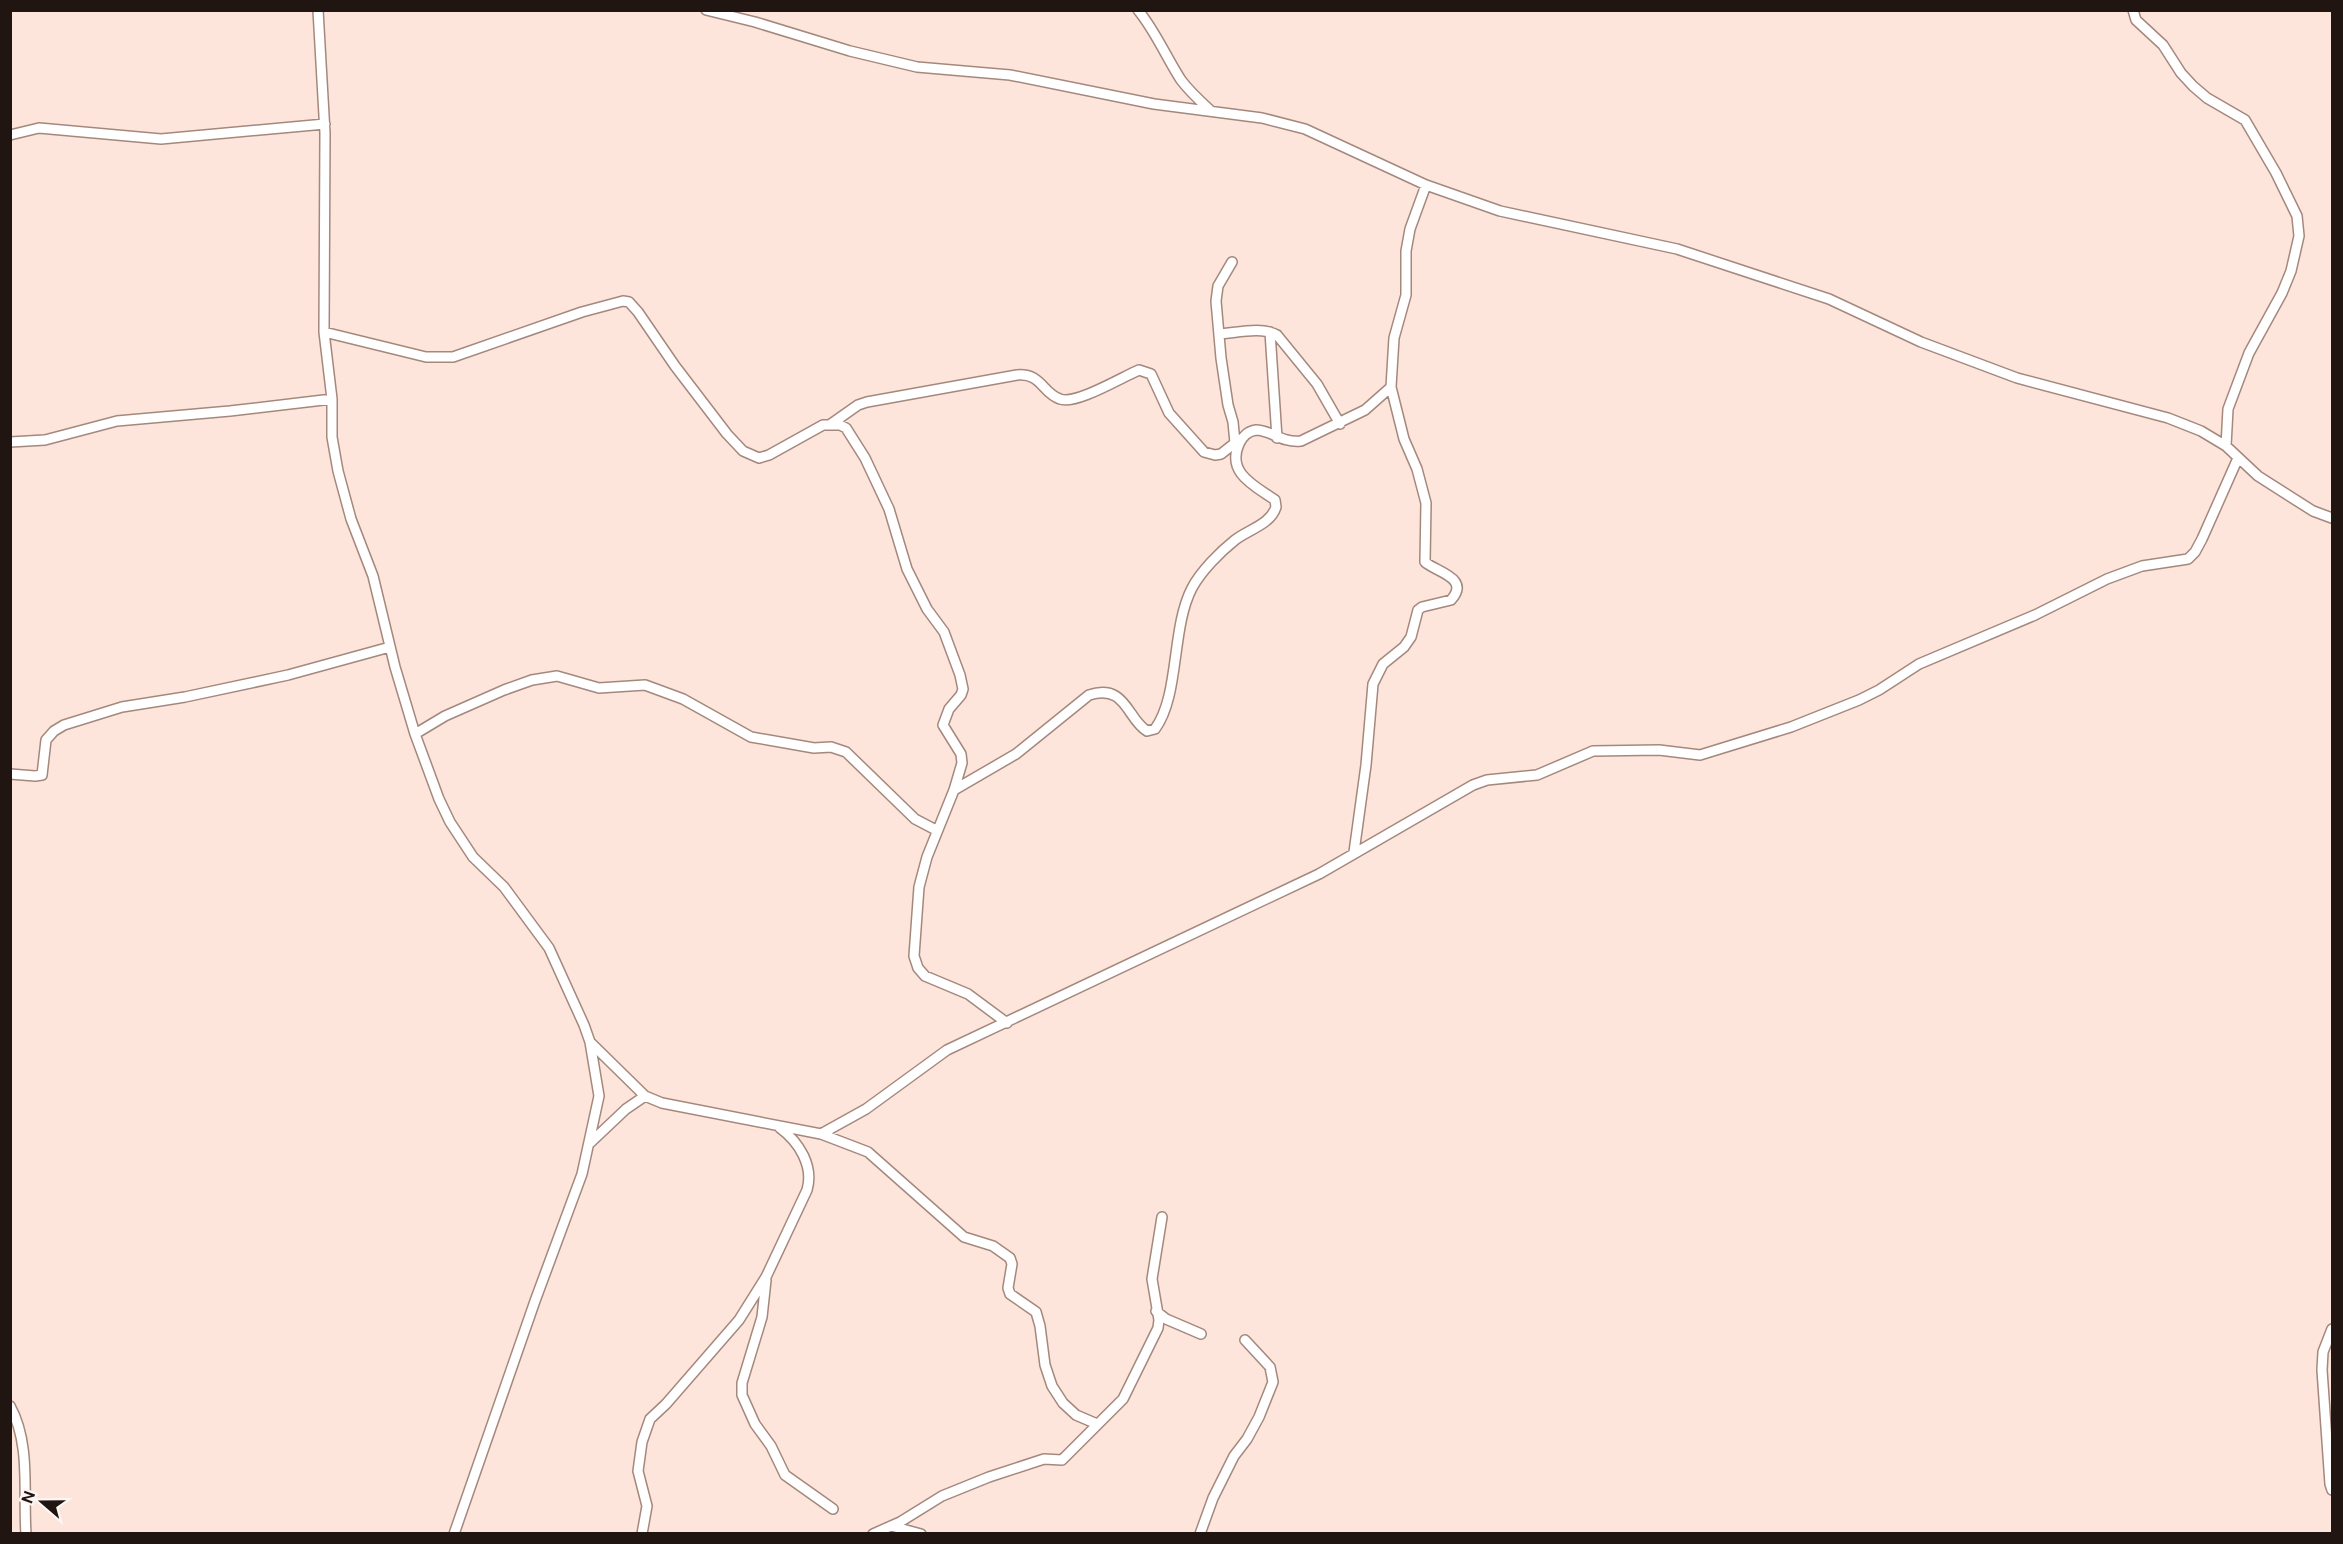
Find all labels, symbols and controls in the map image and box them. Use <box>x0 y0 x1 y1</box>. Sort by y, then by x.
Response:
north arrow <box>12 1472 72 1532</box>
text: N <box>17 1488 40 1506</box>

